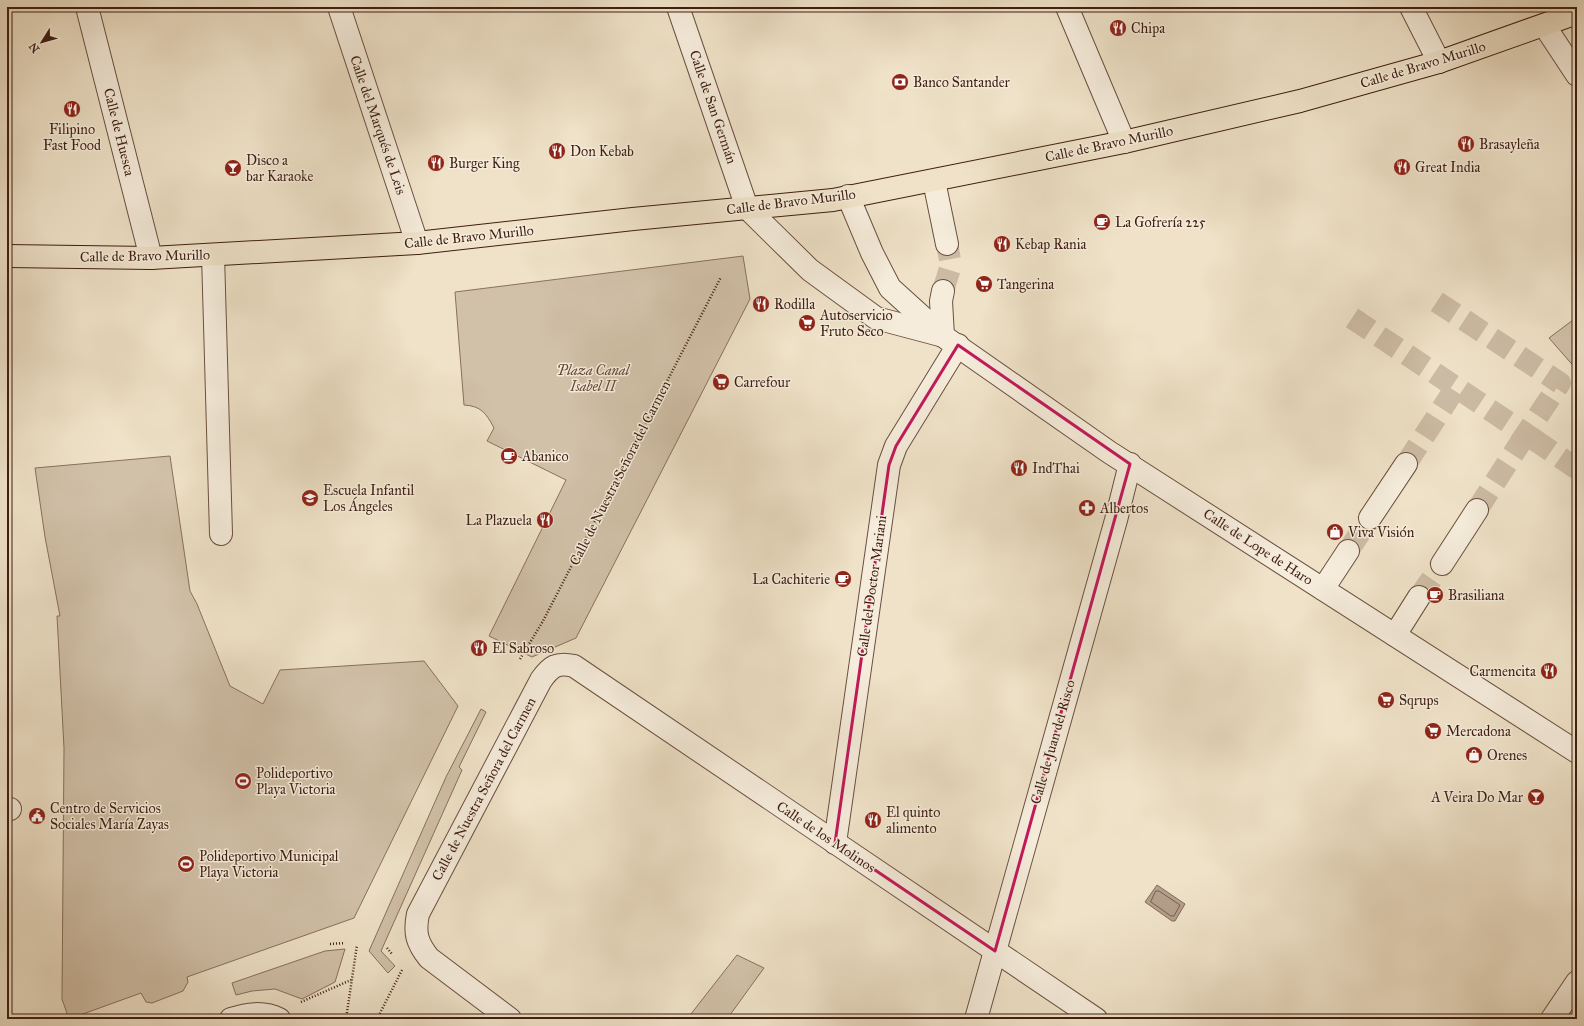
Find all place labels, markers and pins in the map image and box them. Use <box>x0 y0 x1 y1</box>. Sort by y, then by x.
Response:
restaurant icon: Chipa <box>1108 18 1128 38</box>
place label: Chipa <box>1131 20 1165 37</box>
bank icon: Banco Santander <box>890 72 910 92</box>
place label: Banco Santander <box>913 74 1011 91</box>
restaurant icon: Filipino Fast Food <box>62 99 82 119</box>
place label: Filipino Fast Food <box>43 121 101 154</box>
restaurant icon: Brasayleña <box>1456 134 1476 154</box>
place label: Brasayleña <box>1479 136 1540 153</box>
restaurant icon: Don Kebab <box>547 141 567 161</box>
place label: Don Kebab <box>570 143 634 160</box>
place label: Disco a bar Karaoke <box>246 152 313 185</box>
restaurant icon: Burger King <box>426 153 446 173</box>
place label: Burger King <box>449 155 520 172</box>
restaurant icon: Great India <box>1392 157 1412 177</box>
bar icon: Disco a bar Karaoke <box>223 158 243 178</box>
place label: Great India <box>1415 159 1481 176</box>
cafe icon: La Gofrería 225 <box>1092 212 1112 232</box>
place label: La Gofrería 225 <box>1115 214 1206 231</box>
restaurant icon: Kebap Rania <box>992 234 1012 254</box>
place label: Kebap Rania <box>1015 236 1087 253</box>
supermarket icon: Tangerina <box>974 274 994 294</box>
place label: Tangerina <box>997 276 1054 293</box>
restaurant icon: Rodilla <box>751 294 771 314</box>
place label: Rodilla <box>774 296 815 313</box>
place label: Autoservicio Fruto Seco <box>819 307 893 340</box>
supermarket icon: Autoservicio Fruto Seco <box>797 313 817 333</box>
supermarket icon: Carrefour <box>711 372 731 392</box>
place label: Carrefour <box>734 374 791 391</box>
cafe icon: Abanico <box>499 446 519 466</box>
place label: Abanico <box>521 448 569 465</box>
restaurant icon: IndThai <box>1009 458 1029 478</box>
place label: IndThai <box>1032 460 1080 477</box>
place label: Escuela Infantil Los Ángeles <box>323 482 415 515</box>
school or university icon: Escuela Infantil Los Ángeles <box>300 488 320 508</box>
pharmacy icon: Albertos <box>1077 498 1097 518</box>
place label: Albertos <box>1099 500 1148 517</box>
restaurant icon: La Plazuela <box>535 510 555 530</box>
place label: La Plazuela <box>466 512 532 529</box>
shop icon: Viva Visión <box>1325 522 1345 542</box>
place label: Viva Visión <box>1347 524 1415 541</box>
cafe icon: La Cachiterie <box>833 569 853 589</box>
place label: La Cachiterie <box>752 571 830 588</box>
cafe icon: Brasiliana <box>1425 585 1445 605</box>
place label: Brasiliana <box>1448 587 1504 604</box>
restaurant icon: El Sabroso <box>469 638 489 658</box>
place label: El Sabroso <box>492 640 554 657</box>
restaurant icon: Carmencita <box>1539 661 1559 681</box>
place label: Carmencita <box>1470 663 1536 680</box>
supermarket icon: Sqrups <box>1376 690 1396 710</box>
place label: Sqrups <box>1399 692 1439 710</box>
supermarket icon: Mercadona <box>1423 721 1443 741</box>
place label: Mercadona <box>1446 723 1511 740</box>
shop icon: Orenes <box>1464 745 1484 765</box>
place label: Orenes <box>1487 747 1527 764</box>
place label: Polideportivo Playa Victoria <box>256 765 336 798</box>
sports icon: Polideportivo Playa Victoria <box>233 771 253 791</box>
bar icon: A Veira Do Mar <box>1526 787 1546 807</box>
place label: A Veira Do Mar <box>1430 789 1524 806</box>
place label: Centro de Servicios Sociales María Zayas <box>50 800 169 833</box>
place label: El quinto alimento <box>886 804 940 837</box>
public building icon: Centro de Servicios Sociales María Zayas <box>27 806 47 826</box>
restaurant icon: El quinto alimento <box>863 810 883 830</box>
place label: Polideportivo Municipal Playa Victoria <box>199 848 339 881</box>
sports icon: Polideportivo Municipal Playa Victoria <box>176 854 196 874</box>

